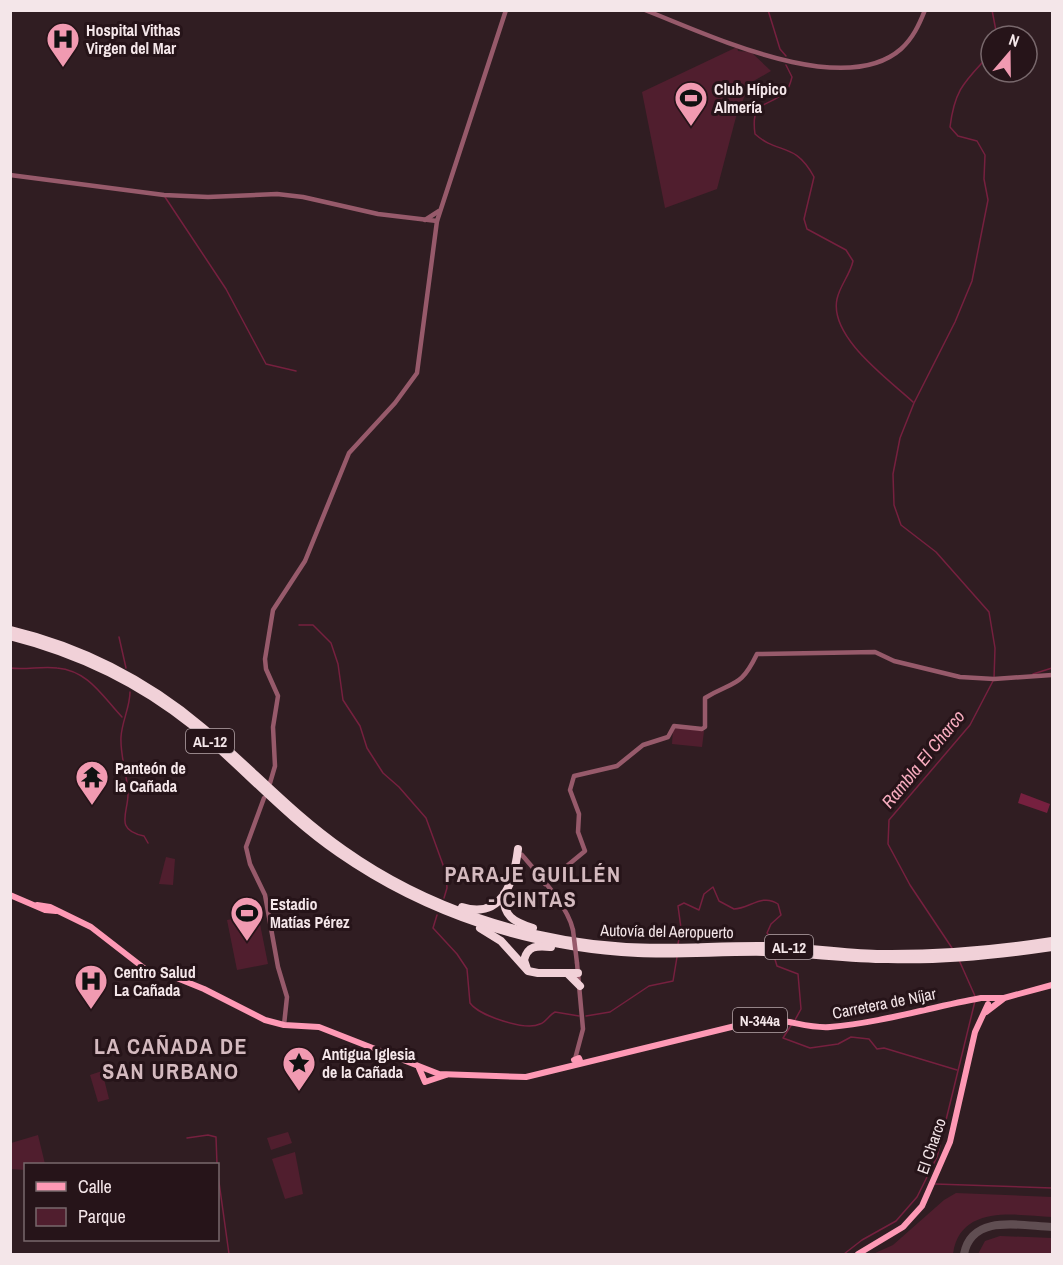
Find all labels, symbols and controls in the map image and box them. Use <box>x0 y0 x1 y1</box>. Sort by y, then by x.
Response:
place label: Hospital Vithas Virgen del Mar <box>86 19 181 59</box>
hospital icon: Hospital Vithas Virgen del Mar <box>45 21 81 68</box>
north arrow <box>979 24 1039 84</box>
text: N <box>1006 28 1022 52</box>
place label: Club Hípico Almería <box>714 78 787 118</box>
sports icon: Club Hípico Almería <box>673 80 709 127</box>
water label: Rambla El Charco <box>876 705 970 813</box>
road number: AL-12 <box>186 729 234 753</box>
place label: Panteón de la Cañada <box>115 757 186 797</box>
temple icon: Panteón de la Cañada <box>74 759 110 806</box>
district label: PARAJE GUILLÉN - CINTAS <box>444 859 622 914</box>
place label: Estadio Matías Pérez <box>270 893 350 933</box>
sports icon: Estadio Matías Pérez <box>229 895 265 942</box>
street label: Autovía del Aeropuerto <box>599 919 734 943</box>
road number: AL-12 <box>765 935 813 959</box>
place label: Centro Salud La Cañada <box>114 961 196 1001</box>
hospital icon: Centro Salud La Cañada <box>73 963 109 1010</box>
street label: Carretera de Níjar <box>830 982 938 1024</box>
road number: N-344a <box>733 1008 787 1032</box>
district label: LA CAÑADA DE SAN URBANO <box>94 1031 248 1086</box>
place label: Antigua Iglesia de la Cañada <box>322 1043 416 1083</box>
place icon: Antigua Iglesia de la Cañada <box>281 1045 317 1092</box>
street label: El Charco <box>911 1115 951 1177</box>
legend <box>24 1163 219 1241</box>
text: Calle <box>78 1174 112 1199</box>
text: Parque <box>78 1204 126 1229</box>

